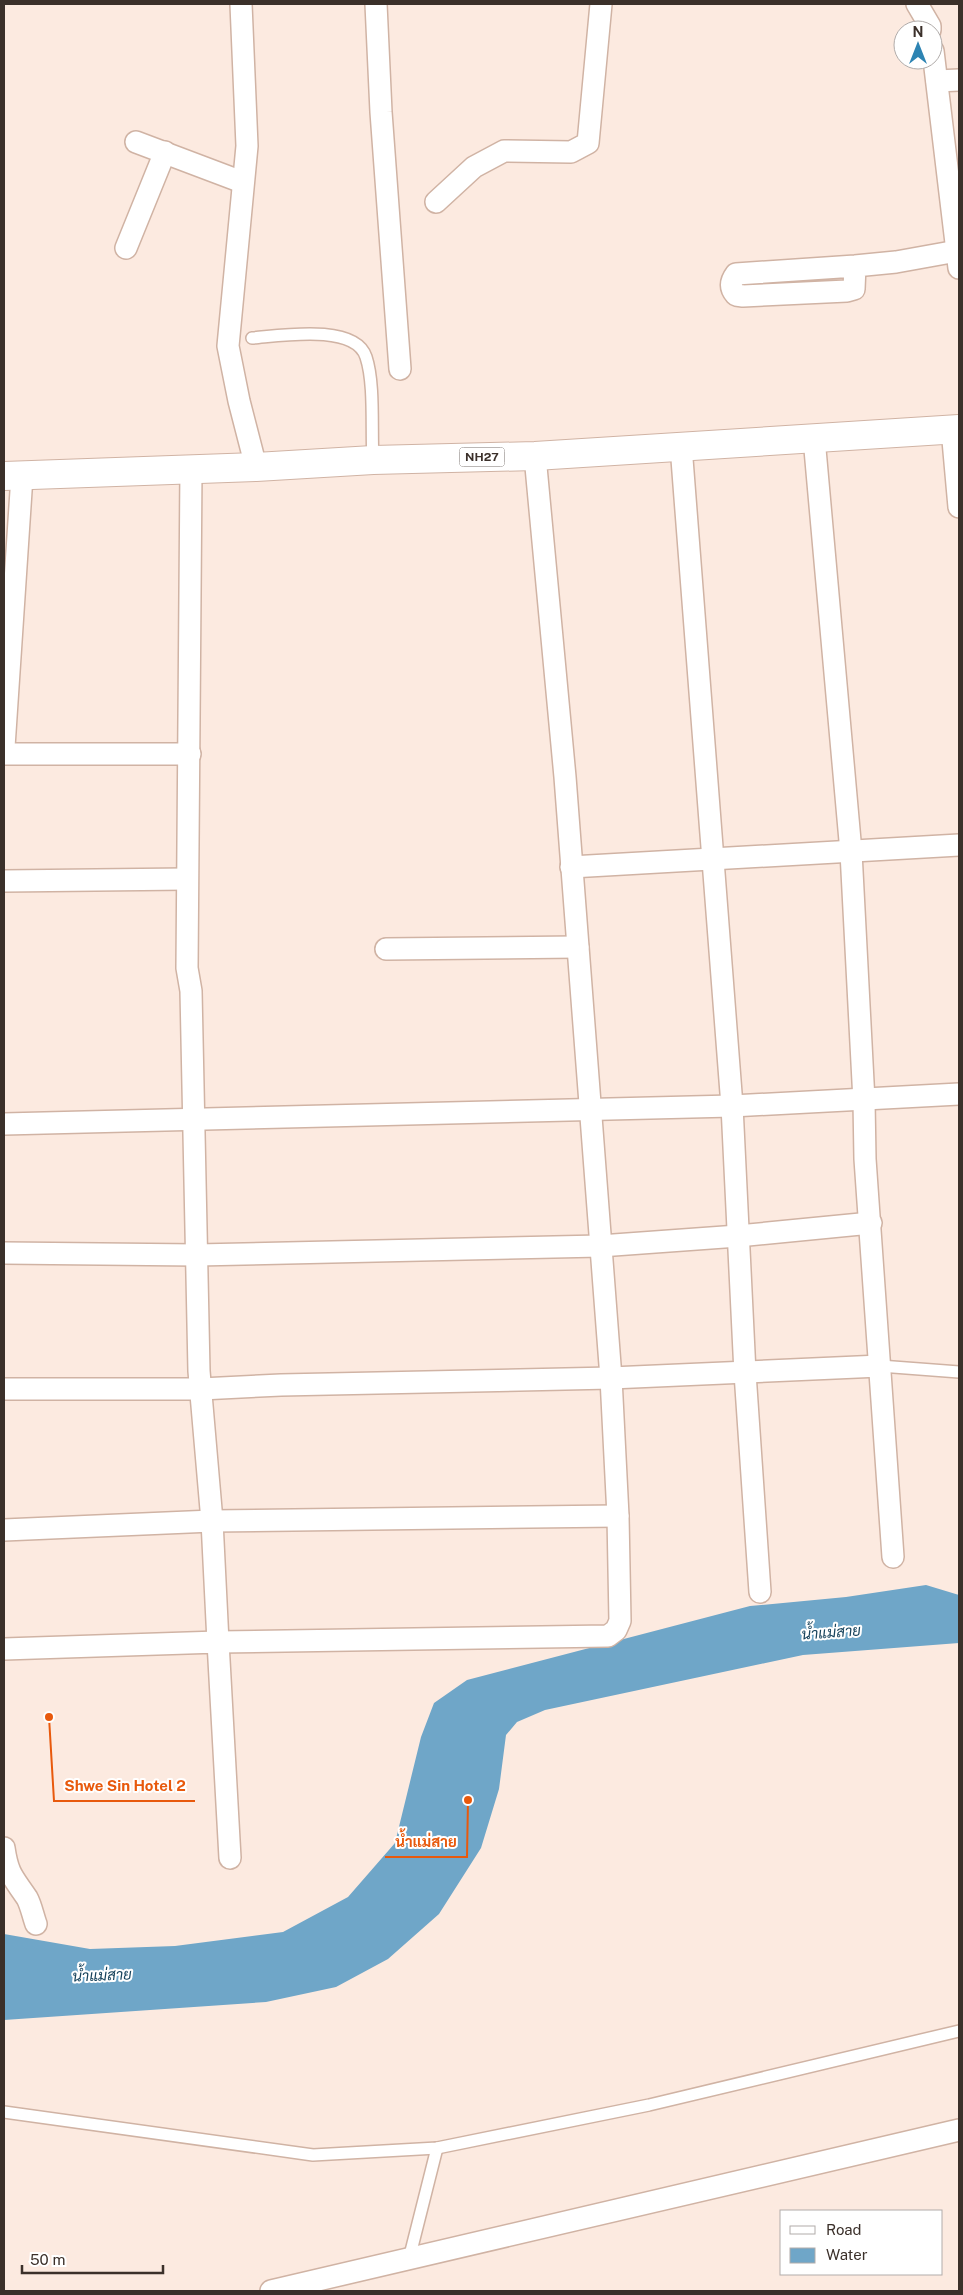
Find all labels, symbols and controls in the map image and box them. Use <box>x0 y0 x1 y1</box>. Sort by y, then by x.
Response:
north arrow <box>893 20 943 70</box>
text: N <box>913 24 923 40</box>
road number: NH27 <box>460 448 504 467</box>
water label: น้ำแม่สาย <box>801 1617 862 1643</box>
callout: Shwe Sin Hotel 2 <box>54 1771 195 1801</box>
text: Shwe Sin Hotel 2 <box>64 1777 186 1794</box>
callout: น้ำแม่สาย <box>385 1827 467 1857</box>
text: น้ำแม่สาย <box>395 1828 457 1850</box>
water label: น้ำแม่สาย <box>72 1961 132 1985</box>
legend <box>780 2210 943 2275</box>
text: Road <box>826 2221 862 2238</box>
scale bar <box>22 2242 164 2274</box>
text: Water <box>826 2246 868 2263</box>
text: 50 m <box>30 2251 65 2268</box>

